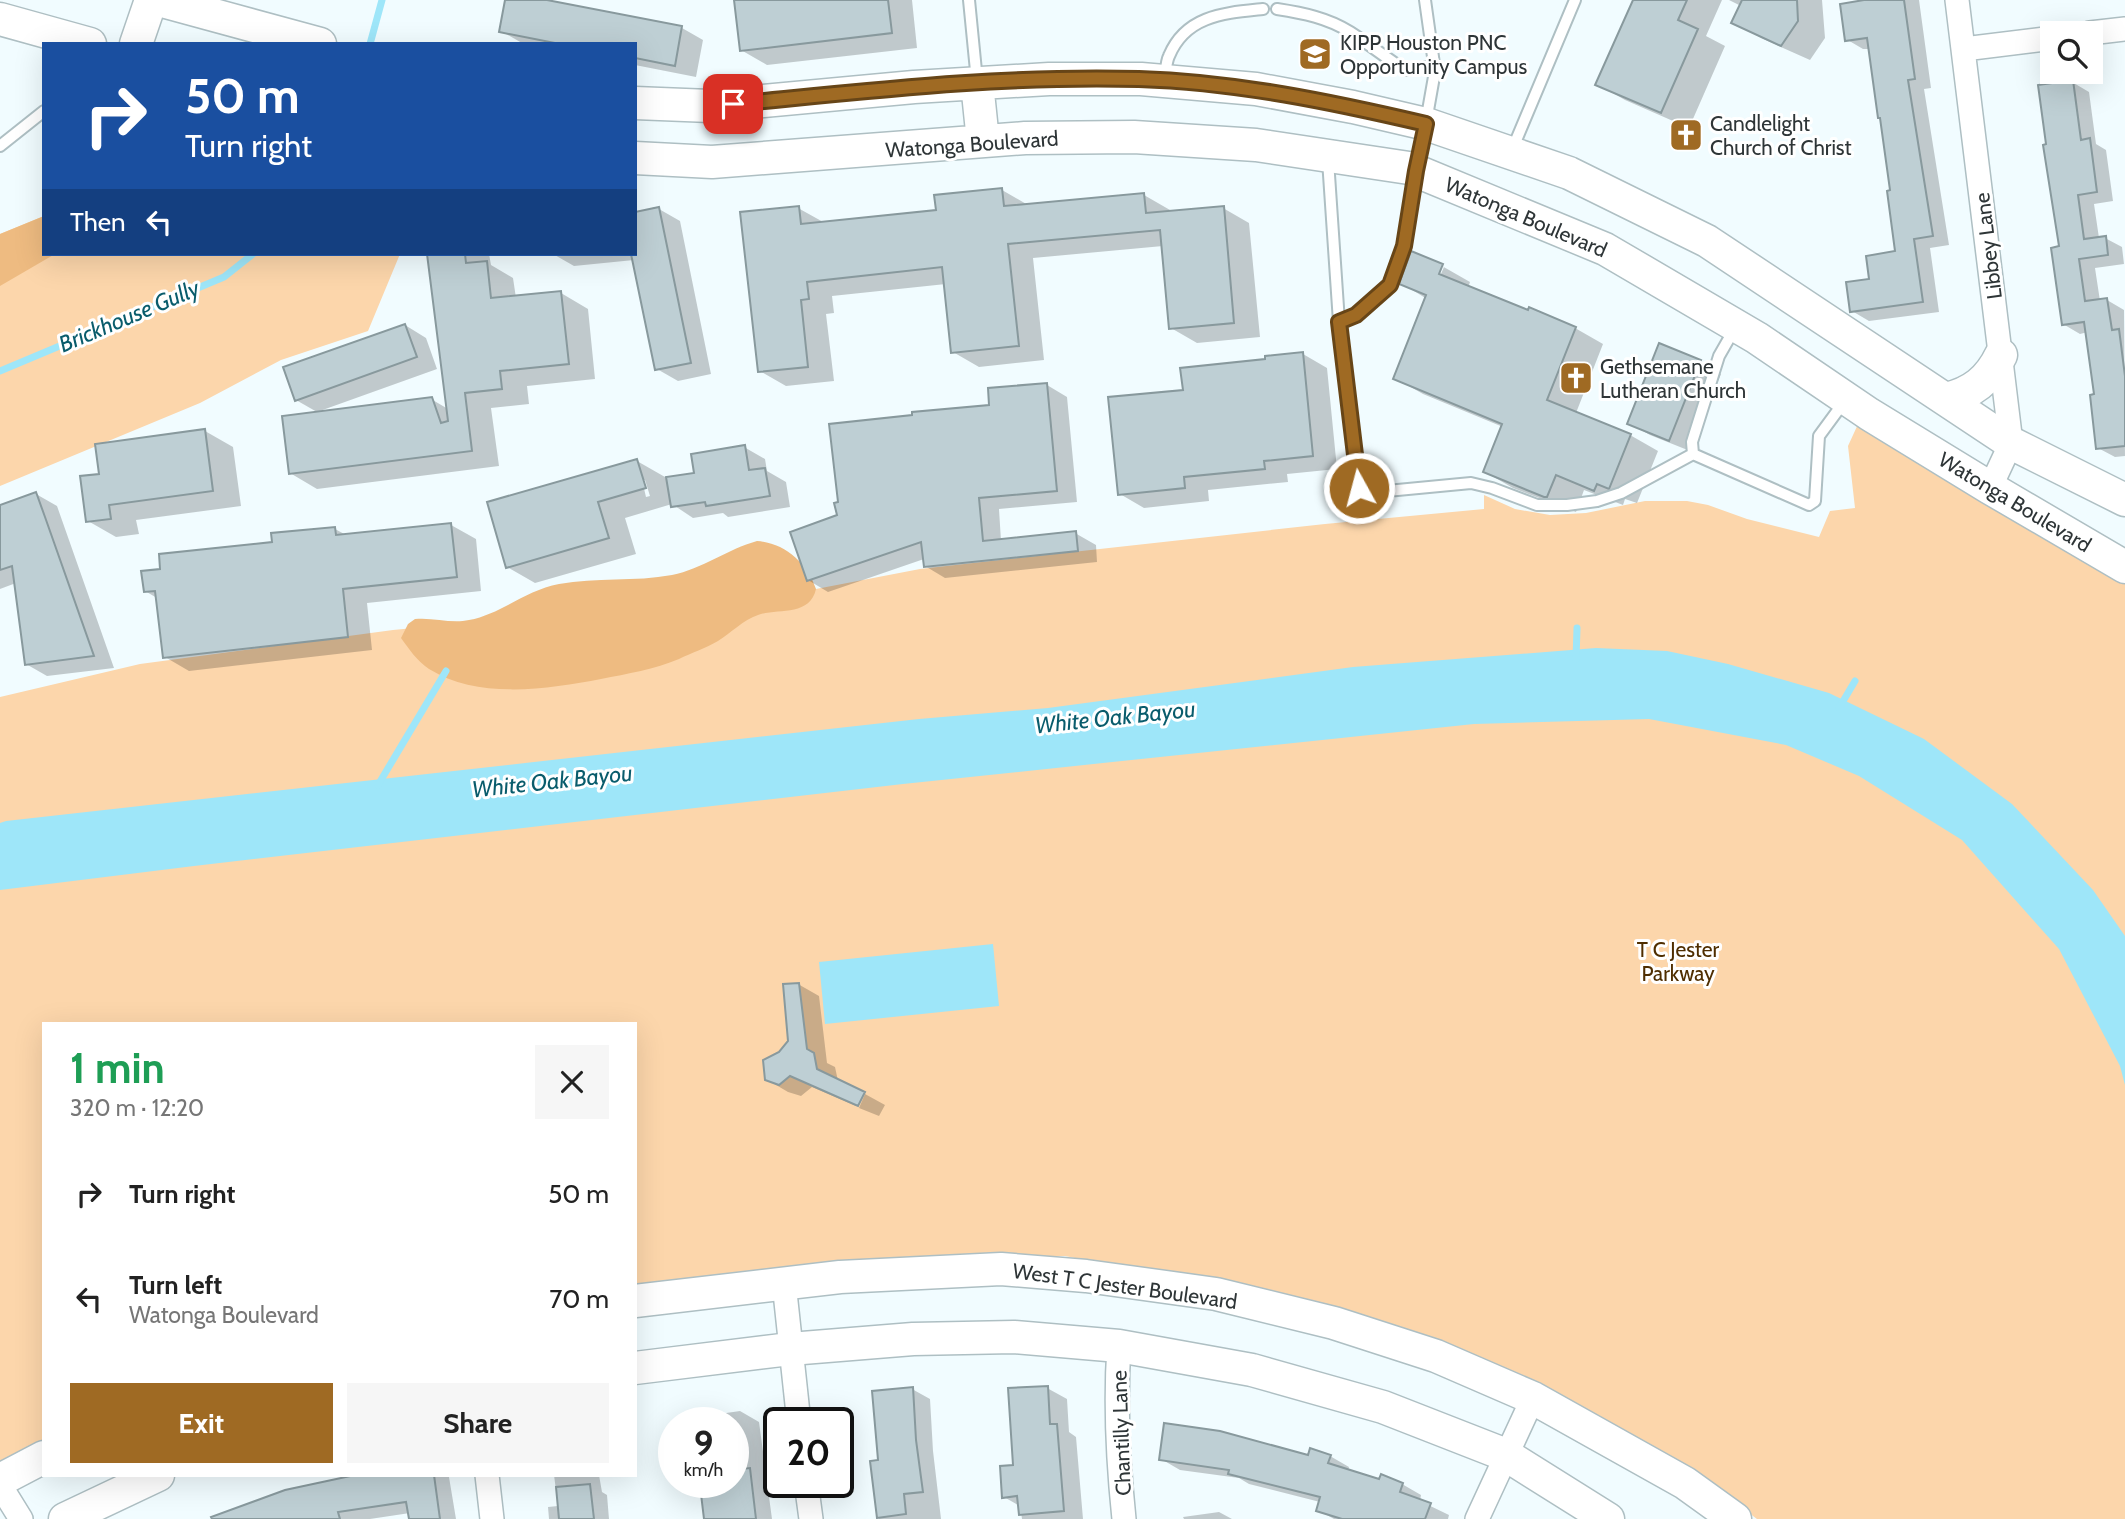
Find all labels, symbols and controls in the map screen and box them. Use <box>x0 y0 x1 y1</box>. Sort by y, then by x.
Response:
map controls <box>2040 21 2103 84</box>
button: search <box>2040 21 2103 84</box>
place label: KIPP Houston PNC Opportunity Campus <box>1340 30 1527 79</box>
school or university icon: KIPP Houston PNC Opportunity Campus <box>1296 35 1334 73</box>
text: 50 m <box>185 66 300 125</box>
icon: right <box>70 70 161 161</box>
pin <box>703 74 763 134</box>
icon: arrive <box>714 85 752 123</box>
place label: Candlelight Church of Christ <box>1710 111 1852 160</box>
church icon: Candlelight Church of Christ <box>1667 116 1705 154</box>
street label: Watonga Boulevard <box>885 125 1059 163</box>
text: Turn right <box>185 126 312 165</box>
street label: Watonga Boulevard <box>1441 172 1611 262</box>
street label: Libbey Lane <box>1969 191 2007 301</box>
icon: left <box>140 203 178 241</box>
text: Then <box>70 206 126 238</box>
water label: Brickhouse Gully <box>55 273 205 358</box>
place label: Gethsemane Lutheran Church <box>1600 354 1746 403</box>
church icon: Gethsemane Lutheran Church <box>1557 359 1595 397</box>
street label: Watonga Boulevard <box>1934 447 2096 557</box>
position arrow <box>1322 451 1396 525</box>
water label: White Oak Bayou <box>1033 695 1197 739</box>
water label: White Oak Bayou <box>470 759 634 803</box>
park label: T C Jester Parkway <box>1637 937 1720 986</box>
text: 1 min <box>70 1042 165 1094</box>
button: close <box>535 1045 609 1119</box>
text: 320 m · 12:20 <box>70 1094 204 1122</box>
icon: right <box>70 1175 108 1213</box>
text: Turn right <box>129 1178 235 1210</box>
text: 50 m <box>548 1178 609 1210</box>
street label: West T C Jester Boulevard <box>1011 1258 1239 1314</box>
text: Turn left <box>129 1269 222 1301</box>
icon: left <box>70 1280 108 1318</box>
text: 70 m <box>549 1283 609 1315</box>
text: Watonga Boulevard <box>129 1301 319 1329</box>
street label: Chantilly Lane <box>1106 1370 1136 1496</box>
button: Exit <box>70 1383 333 1463</box>
button: Share <box>347 1383 609 1463</box>
speed limit sign: 20 <box>763 1407 854 1498</box>
text: 9 <box>694 1422 713 1465</box>
text: km/h <box>684 1459 723 1481</box>

